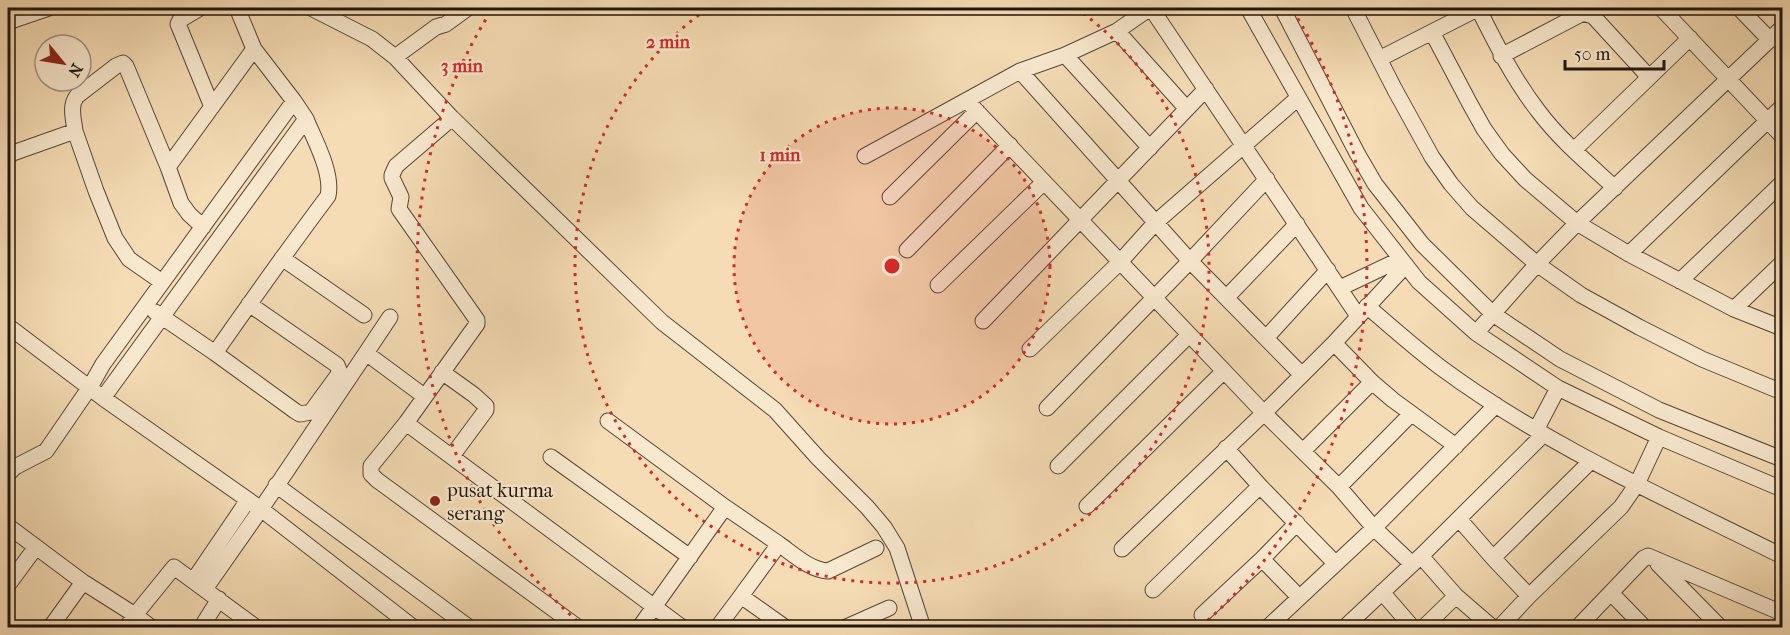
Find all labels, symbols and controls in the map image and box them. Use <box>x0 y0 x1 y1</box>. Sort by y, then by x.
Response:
text: 2 min <box>646 32 690 53</box>
north arrow <box>33 33 93 93</box>
scale bar <box>1565 33 1664 71</box>
text: 50 m <box>1574 44 1611 65</box>
text: 3 min <box>441 56 484 77</box>
text: N <box>64 60 87 81</box>
text: 1 min <box>759 145 801 166</box>
centre of rings <box>882 256 902 276</box>
place label: pusat kurma serang <box>446 479 554 525</box>
marker: pusat kurma serang <box>428 494 442 508</box>

